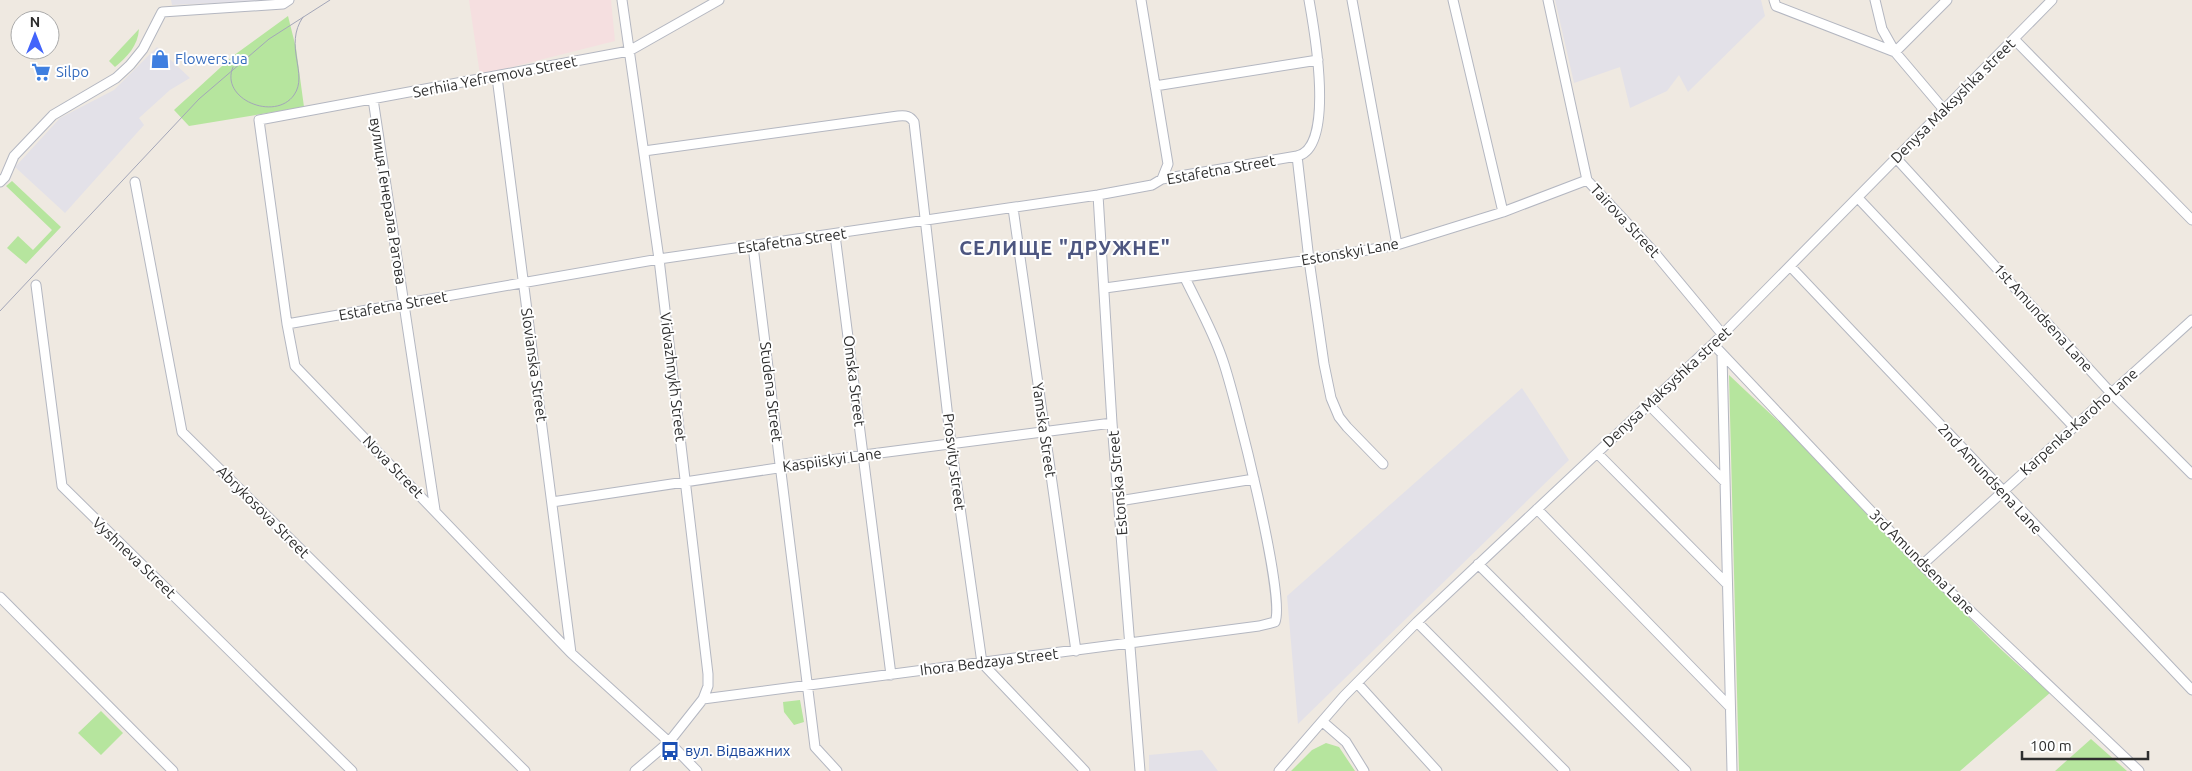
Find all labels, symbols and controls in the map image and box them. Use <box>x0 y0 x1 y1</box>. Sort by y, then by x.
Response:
north arrow <box>10 10 60 60</box>
text: N <box>30 14 40 30</box>
street label: Denysa Maksyshka street <box>1887 35 2018 166</box>
shop icon: Flowers.ua <box>149 48 171 70</box>
place label: Flowers.ua <box>175 50 248 67</box>
street label: Serhiia Yefremova Street <box>411 52 578 101</box>
supermarket icon: Silpo <box>30 61 52 83</box>
place label: Silpo <box>56 63 89 80</box>
street label: вулиця Генерала Ратова <box>367 116 410 286</box>
street label: Estafetna Street <box>1165 152 1277 187</box>
street label: Tairova Street <box>1587 181 1664 261</box>
street label: Estafetna Street <box>736 224 848 257</box>
street label: Estonskyi Lane <box>1300 235 1400 268</box>
district label: СЕЛИЩЕ "ДРУЖНЕ" <box>959 236 1171 259</box>
street label: 1st Amundsena Lane <box>1990 260 2096 375</box>
street label: Estafetna Street <box>337 288 449 323</box>
street label: Slovianska Street <box>518 307 551 423</box>
street label: Vidvazhnykh Street <box>657 311 690 443</box>
street label: Denysa Maksyshka street <box>1599 323 1734 450</box>
street label: Omska Street <box>840 334 869 428</box>
street label: Studena Street <box>757 341 786 443</box>
street label: Karpenka-Karoho Lane <box>2016 364 2141 479</box>
street label: Yamska Street <box>1029 381 1060 479</box>
street label: Prosvity street <box>940 412 969 512</box>
street label: 2nd Amundsena Lane <box>1935 420 2046 537</box>
street label: Estonska Street <box>1104 430 1131 536</box>
street label: Nova Street <box>360 432 427 501</box>
street label: Kaspiiskyi Lane <box>781 444 883 475</box>
street label: Abrykosova Street <box>214 462 313 561</box>
street label: 3rd Amundsena Lane <box>1866 506 1978 618</box>
street label: Vyshneva Street <box>89 514 180 602</box>
street label: Ihora Bedzaya Street <box>919 645 1059 678</box>
scale bar <box>2022 728 2148 760</box>
text: 100 m <box>2030 737 2072 754</box>
bus stop icon: вул. Відважних <box>659 740 681 762</box>
place label: вул. Відважних <box>685 742 791 759</box>

